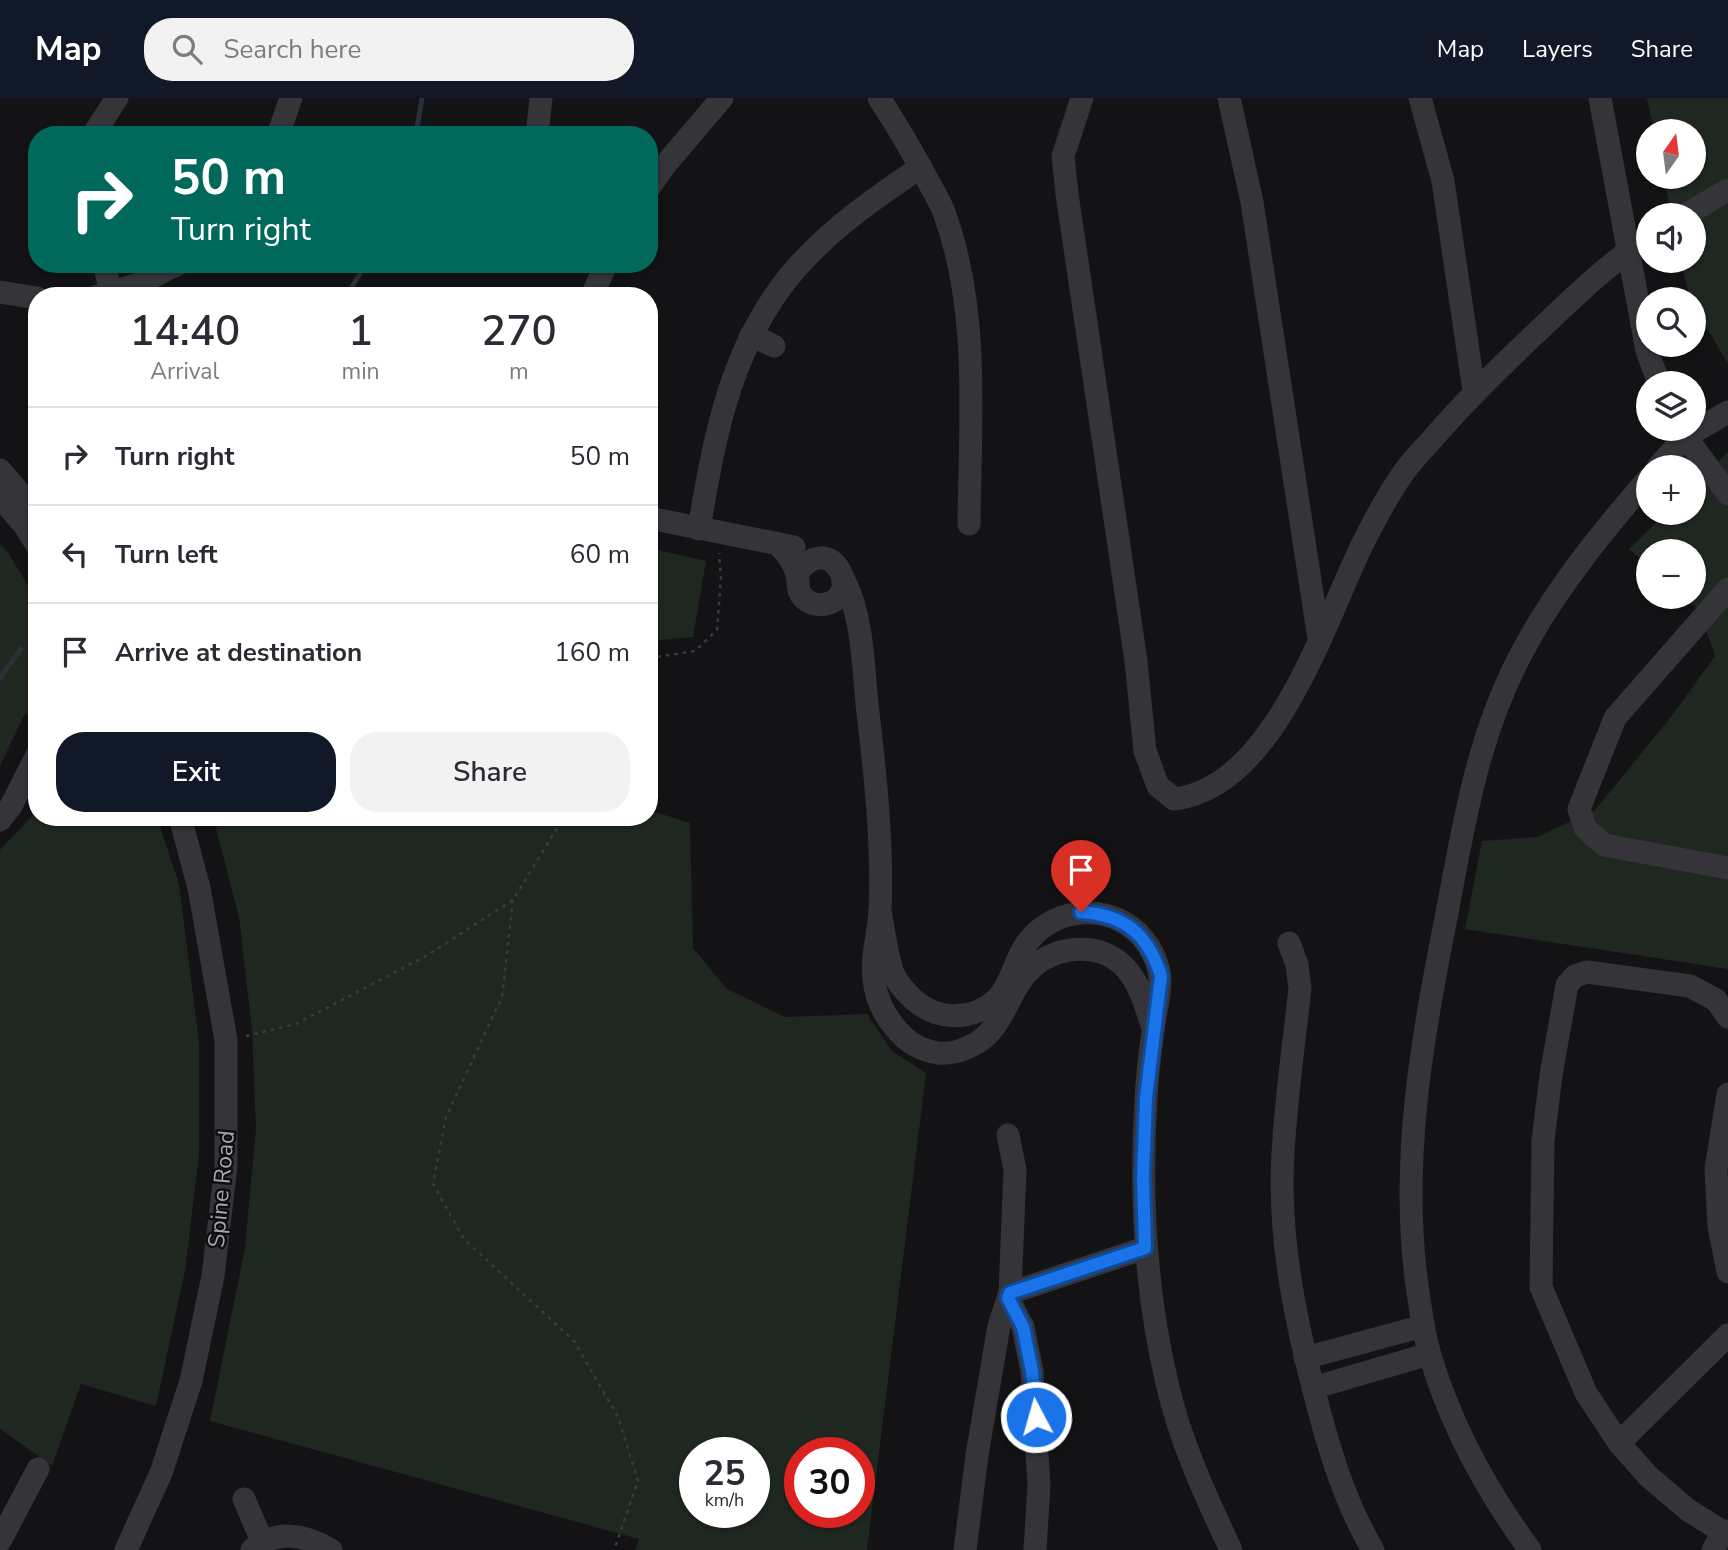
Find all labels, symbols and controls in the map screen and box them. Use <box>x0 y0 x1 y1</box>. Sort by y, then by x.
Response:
search box <box>144 18 634 81</box>
text: Map <box>35 27 102 72</box>
icon: search <box>168 30 206 68</box>
text: Search here <box>224 32 361 67</box>
text: Map <box>1437 33 1484 65</box>
text: Layers <box>1522 33 1593 65</box>
text: Share <box>1631 33 1693 65</box>
north arrow <box>1636 119 1706 189</box>
map controls <box>1636 119 1706 609</box>
text: 50 m <box>171 144 286 211</box>
icon: right <box>56 154 147 245</box>
button: sound <box>1636 203 1706 273</box>
text: Turn right <box>171 208 311 251</box>
button: search <box>1636 287 1706 357</box>
text: 14:40 <box>129 303 240 360</box>
text: 1 <box>348 303 373 360</box>
text: 270 <box>481 303 557 360</box>
text: Arrival <box>150 356 219 387</box>
text: min <box>342 356 380 387</box>
text: m <box>509 356 529 387</box>
button: layers <box>1636 371 1706 441</box>
icon: right <box>56 437 94 475</box>
text: Turn right <box>115 439 234 474</box>
text: 50 m <box>570 439 630 474</box>
button: + <box>1636 455 1706 525</box>
icon: left <box>56 535 94 573</box>
text: Turn left <box>115 537 218 572</box>
text: 60 m <box>570 537 630 572</box>
button: − <box>1636 539 1706 609</box>
icon: arrive <box>56 633 94 671</box>
text: Arrive at destination <box>115 635 362 670</box>
text: 160 m <box>554 635 630 670</box>
button: Exit <box>56 732 336 812</box>
button: Share <box>350 732 630 812</box>
pin <box>1051 840 1111 912</box>
icon: arrive <box>1062 851 1100 889</box>
street label: Spine Road <box>201 1129 242 1249</box>
position arrow <box>999 1380 1073 1454</box>
speed limit sign: 30 <box>784 1437 875 1528</box>
text: 25 <box>703 1450 746 1497</box>
text: km/h <box>705 1488 744 1512</box>

